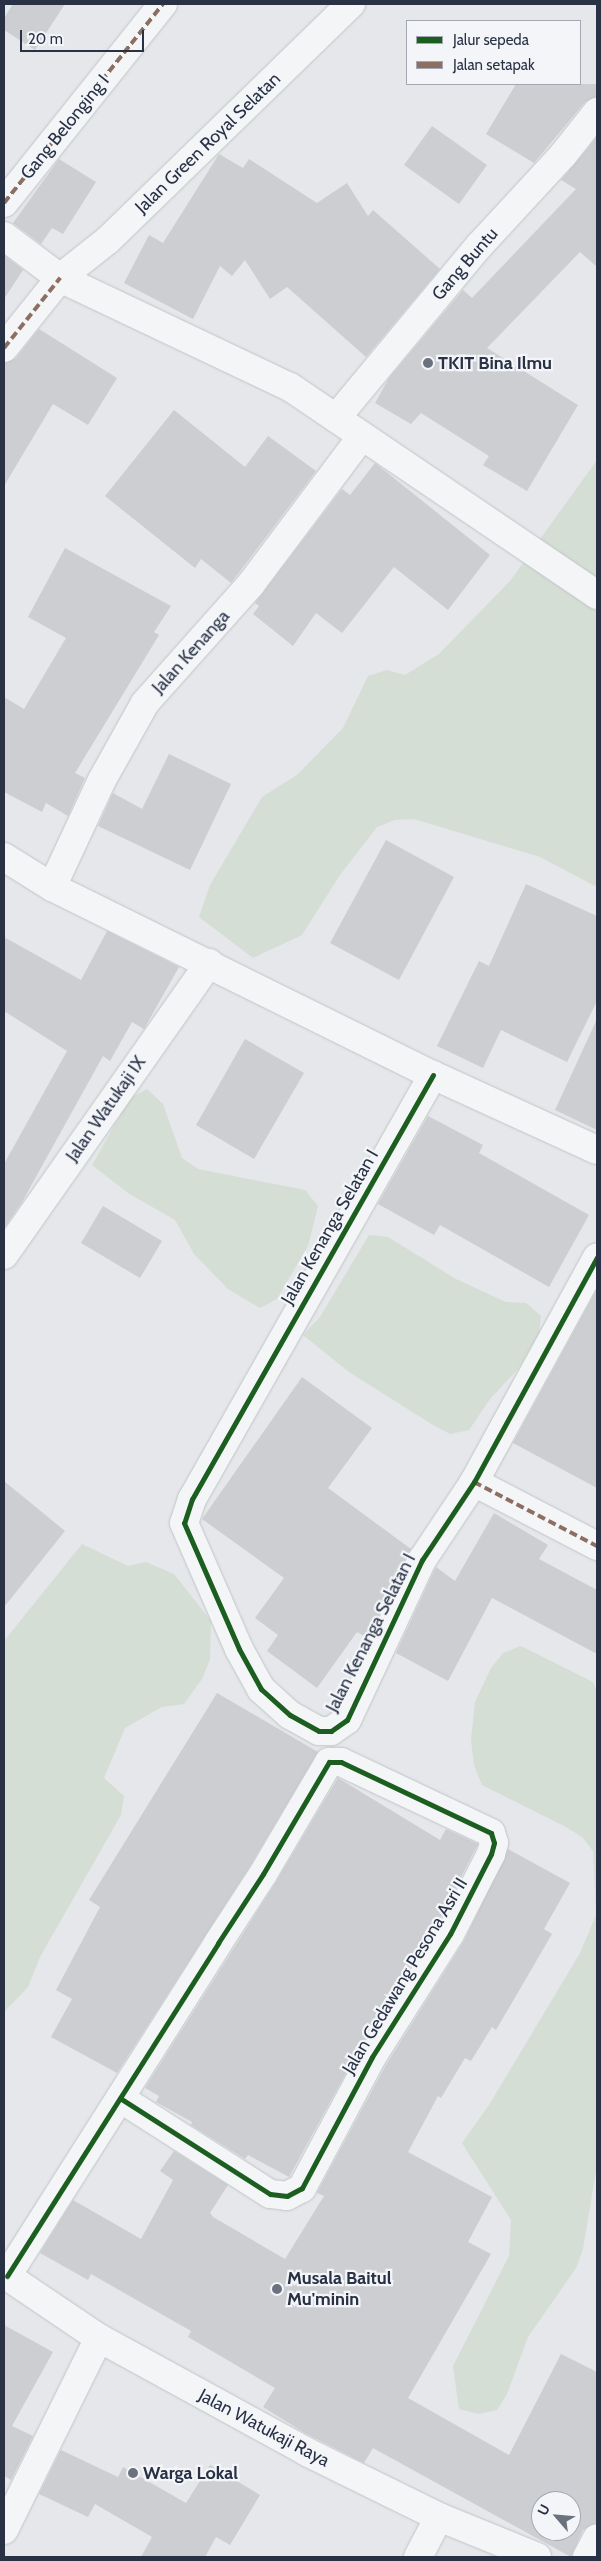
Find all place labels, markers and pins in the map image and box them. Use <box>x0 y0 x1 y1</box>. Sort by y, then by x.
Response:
place label: TKIT Bina Ilmu <box>438 352 552 374</box>
marker: TKIT Bina Ilmu <box>422 357 434 369</box>
place label: Musala Baitul Mu'minin <box>287 2268 391 2310</box>
marker: Musala Baitul Mu'minin <box>271 2283 283 2295</box>
place label: Warga Lokal <box>143 2462 238 2484</box>
marker: Warga Lokal <box>127 2467 139 2479</box>

